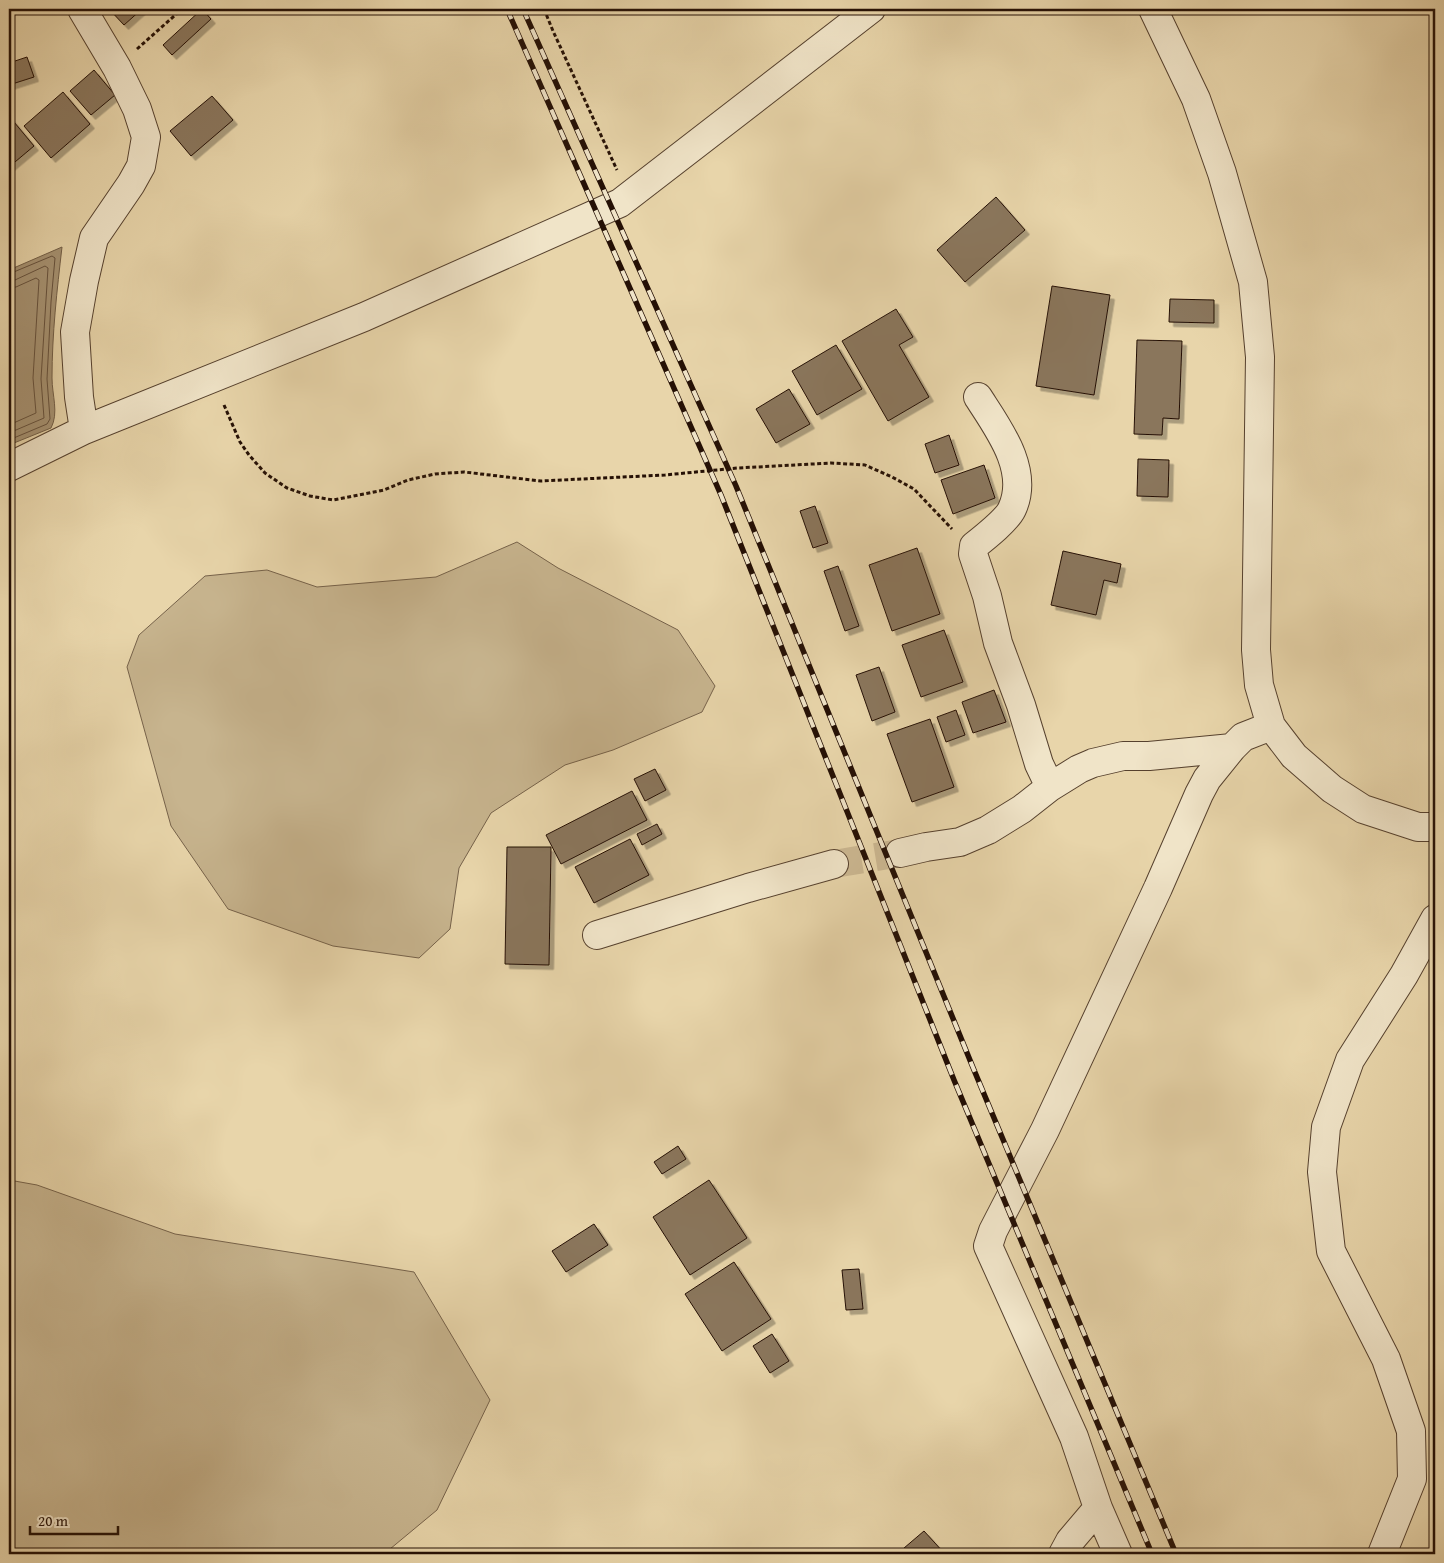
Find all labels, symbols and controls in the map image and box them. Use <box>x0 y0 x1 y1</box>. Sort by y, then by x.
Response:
scale bar <box>30 1503 118 1535</box>
text: 20 m <box>38 1510 69 1531</box>

